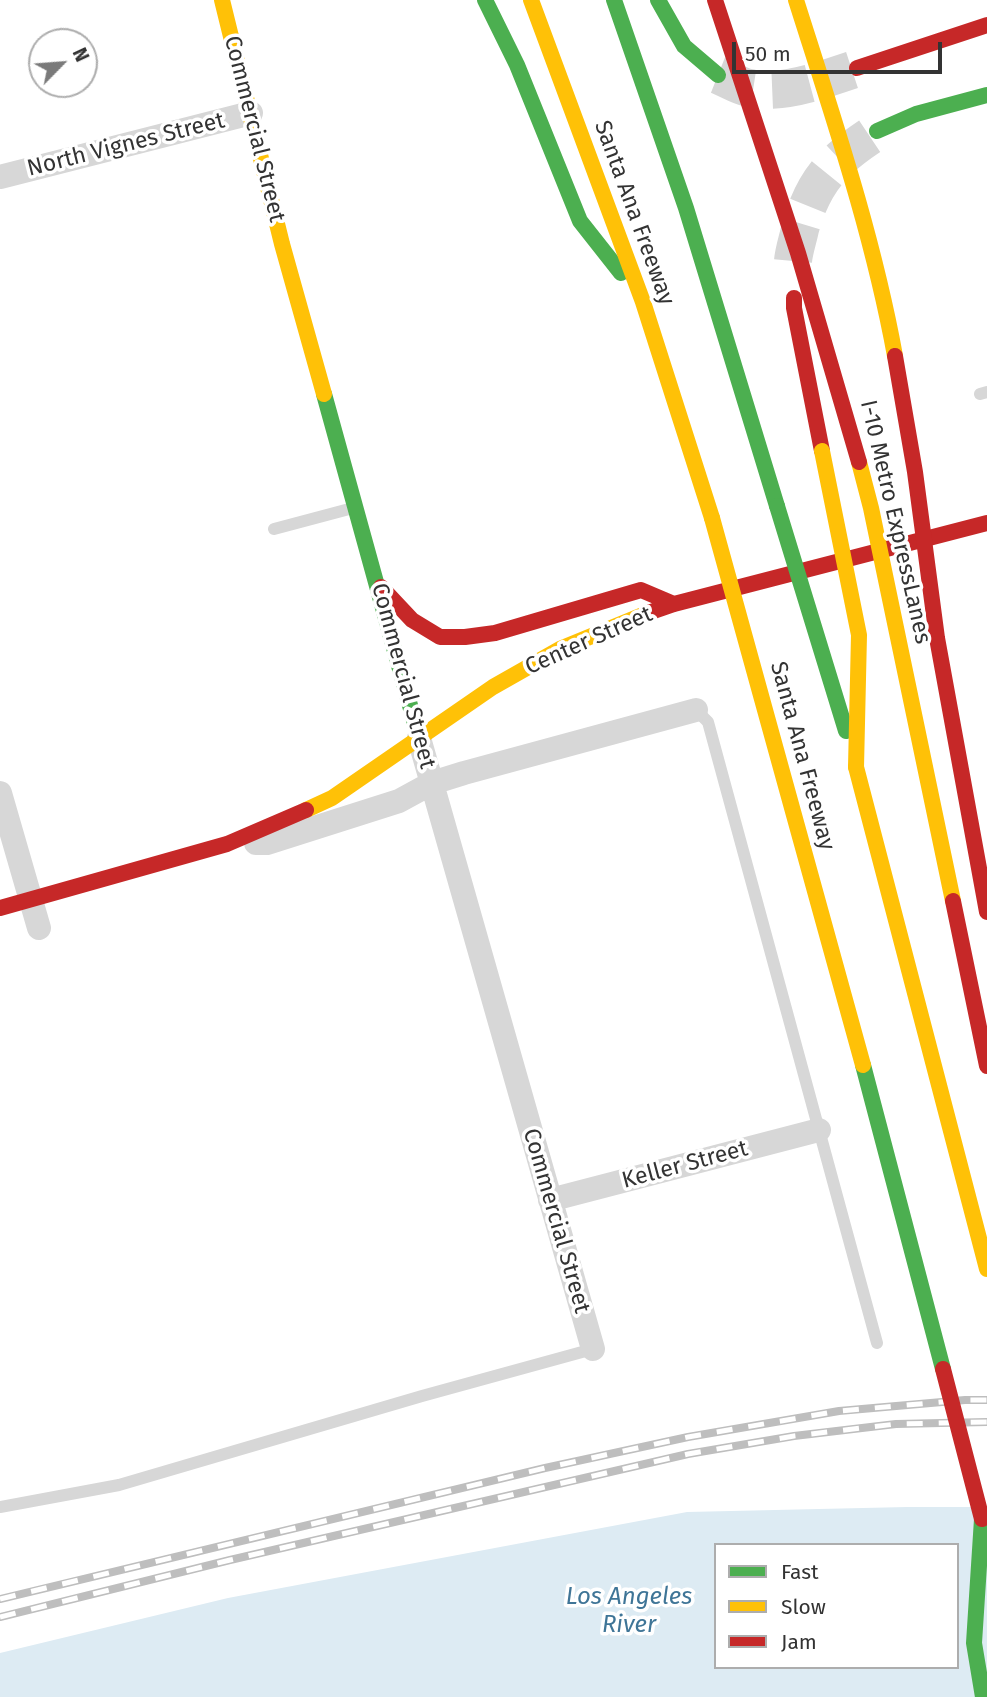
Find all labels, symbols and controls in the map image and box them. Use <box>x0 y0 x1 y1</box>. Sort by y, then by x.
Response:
north arrow <box>28 28 98 98</box>
scale bar <box>735 28 945 72</box>
street label: Commercial Street <box>218 33 290 225</box>
text: 50 m <box>745 41 791 67</box>
text: N <box>68 44 94 65</box>
street label: North Vignes Street <box>24 107 228 183</box>
street label: Santa Ana Freeway <box>588 117 680 309</box>
street label: I-10 Metro ExpressLanes <box>854 397 936 647</box>
street label: Commercial Street <box>365 580 441 772</box>
street label: Center Street <box>521 601 657 681</box>
street label: Santa Ana Freeway <box>764 659 840 853</box>
street label: Commercial Street <box>516 1125 596 1317</box>
street label: Keller Street <box>619 1135 751 1195</box>
legend <box>714 1543 959 1669</box>
text: Fast <box>781 1559 819 1585</box>
water label: Los Angeles River <box>566 1583 692 1639</box>
text: Slow <box>781 1594 826 1620</box>
text: Jam <box>781 1629 817 1655</box>

